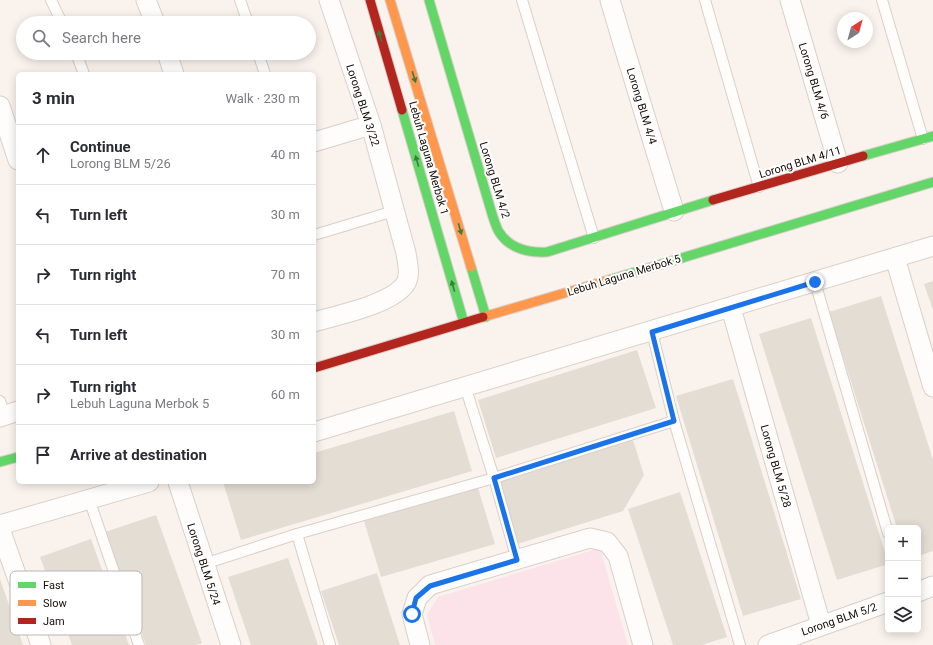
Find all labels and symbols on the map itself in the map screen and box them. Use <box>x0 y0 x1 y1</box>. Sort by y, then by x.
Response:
north arrow <box>837 12 873 48</box>
one-way arrow <box>377 30 383 42</box>
street label: Lorong BLM 4/6 <box>796 41 831 121</box>
street label: Lorong BLM 3/22 <box>343 63 382 148</box>
street label: Lorong BLM 4/4 <box>624 66 659 146</box>
one-way arrow <box>411 72 417 84</box>
street label: Lebuh Laguna Merbok 1 <box>406 100 451 217</box>
street label: Lorong BLM 4/2 <box>477 140 512 220</box>
street label: Lorong BLM 4/11 <box>757 144 843 181</box>
one-way arrow <box>414 155 420 167</box>
one-way arrow <box>457 223 463 235</box>
street label: Lebuh Laguna Merbok 5 <box>566 252 682 299</box>
route end <box>806 273 824 291</box>
one-way arrow <box>450 279 456 291</box>
street label: Lorong BLM 5/28 <box>758 423 794 509</box>
street label: Lorong BLM 5/24 <box>184 522 223 607</box>
legend <box>10 571 142 635</box>
text: Fast <box>43 579 65 592</box>
text: Slow <box>43 597 67 610</box>
street label: Lorong BLM 5/2 <box>800 600 879 638</box>
route start <box>403 605 421 623</box>
text: Jam <box>43 615 65 628</box>

